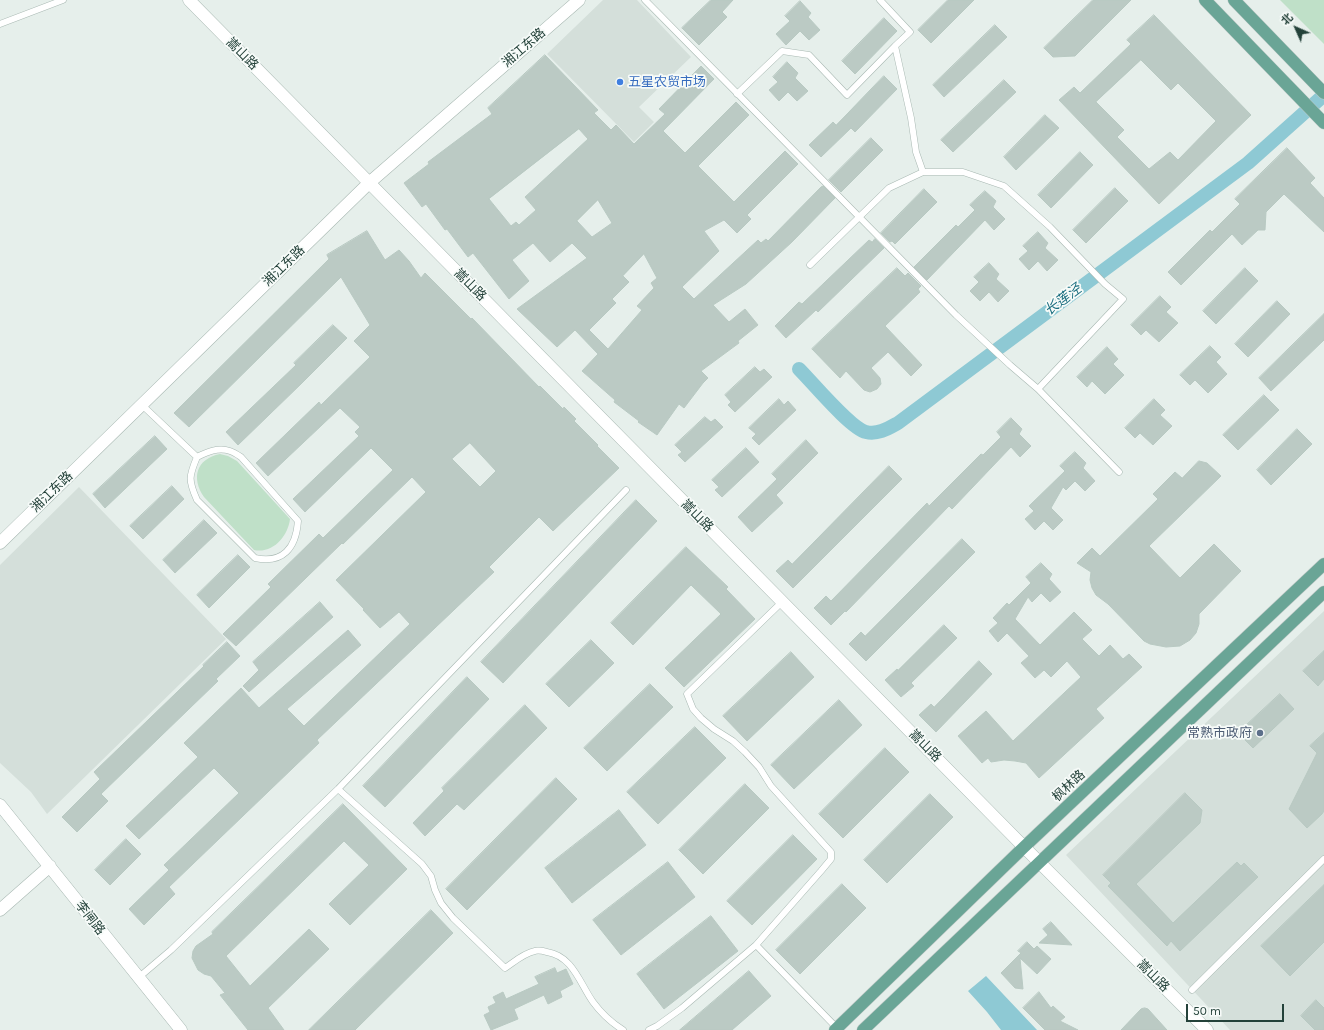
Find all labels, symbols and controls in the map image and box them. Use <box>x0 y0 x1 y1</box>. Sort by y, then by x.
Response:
north arrow <box>1276 8 1316 48</box>
text: 北 <box>1279 11 1296 28</box>
street label: 湘江东路 <box>499 25 549 71</box>
street label: 嵩山路 <box>223 35 261 73</box>
place label: 五星农贸市场 <box>628 74 706 90</box>
marker: 五星农贸市场 <box>615 77 625 87</box>
street label: 湘江东路 <box>260 242 308 290</box>
street label: 嵩山路 <box>451 266 489 304</box>
water label: 长莲泾 <box>1041 281 1085 319</box>
street label: 湘江东路 <box>28 468 76 516</box>
street label: 嵩山路 <box>678 497 716 535</box>
place label: 常熟市政府 <box>1187 725 1252 741</box>
street label: 嵩山路 <box>906 727 944 765</box>
marker: 常熟市政府 <box>1255 728 1265 738</box>
street label: 枫林路 <box>1049 767 1089 805</box>
street label: 李闸路 <box>72 898 108 938</box>
street label: 嵩山路 <box>1134 957 1172 995</box>
scale bar <box>1188 996 1286 1022</box>
text: 50 m <box>1193 1004 1221 1018</box>

